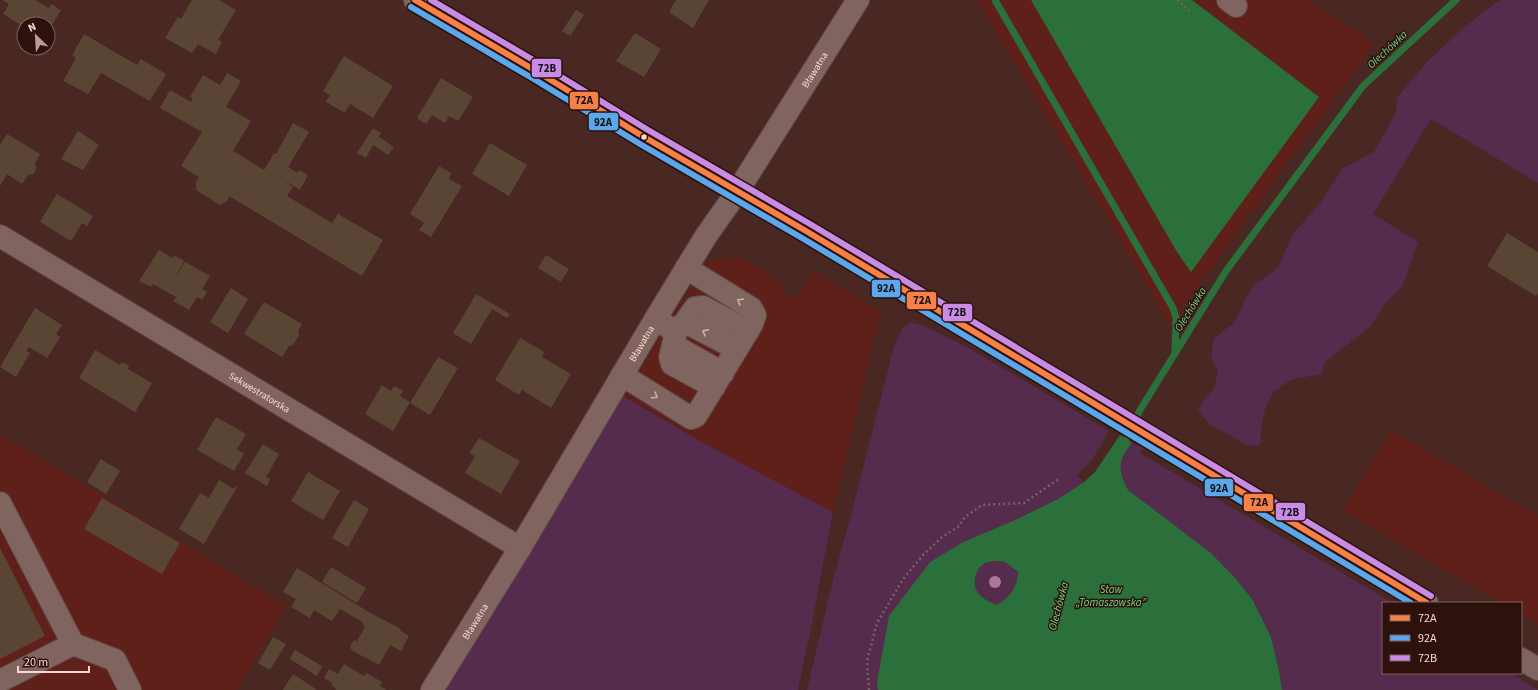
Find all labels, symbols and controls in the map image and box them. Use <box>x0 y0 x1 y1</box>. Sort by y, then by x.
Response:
north arrow <box>16 16 56 56</box>
text: N <box>25 19 38 36</box>
water label: Olechówka <box>1364 27 1411 72</box>
street label: Bławatna <box>799 49 832 91</box>
line badge: 72B <box>531 58 562 78</box>
text: 72B <box>538 61 556 76</box>
line badge: 72A <box>569 91 599 110</box>
text: 72A <box>575 93 594 108</box>
line badge: 92A <box>588 112 619 131</box>
text: 92A <box>594 115 613 130</box>
unlabelled marker <box>639 132 649 142</box>
line badge: 92A <box>871 279 901 298</box>
text: 92A <box>877 281 896 296</box>
water label: Olechówka <box>1171 284 1210 334</box>
line badge: 72A <box>906 291 937 310</box>
text: 72A <box>913 293 932 308</box>
one-way arrow <box>737 298 744 306</box>
line badge: 72B <box>942 303 973 322</box>
text: 72B <box>948 305 966 320</box>
street label: Bławatna <box>626 323 658 364</box>
one-way arrow <box>702 329 709 337</box>
street label: Sekwestratorska <box>226 369 293 417</box>
one-way arrow <box>651 391 658 398</box>
line badge: 92A <box>1204 478 1234 497</box>
text: 92A <box>1210 481 1229 496</box>
line badge: 72A <box>1243 493 1274 512</box>
text: 72A <box>1250 495 1269 510</box>
line badge: 72B <box>1275 502 1306 521</box>
text: 72B <box>1281 505 1299 520</box>
water label: Olechówka <box>1045 580 1072 632</box>
water label: Staw „Tomaszowska” <box>1075 582 1147 610</box>
street label: Bławatna <box>459 601 492 642</box>
legend <box>1382 602 1522 674</box>
text: 72A <box>1418 610 1437 627</box>
text: 92A <box>1418 630 1437 647</box>
scale bar <box>18 648 89 674</box>
text: 72B <box>1418 650 1437 667</box>
text: 20 m <box>24 654 48 671</box>

